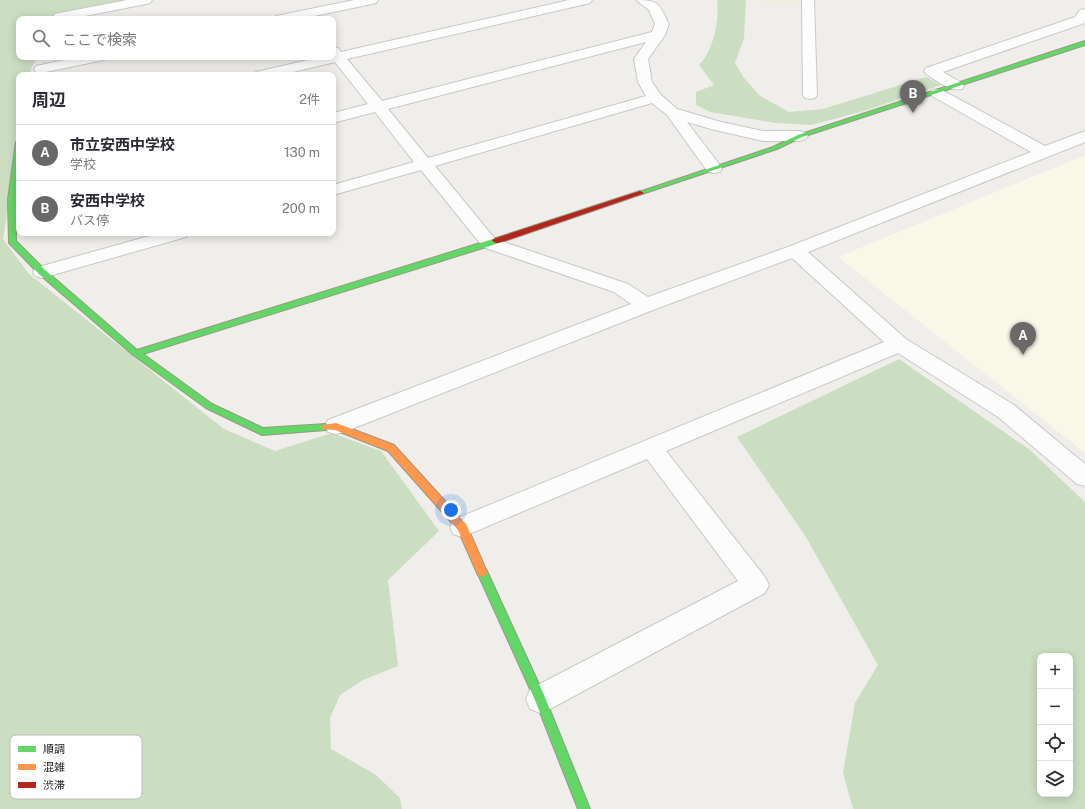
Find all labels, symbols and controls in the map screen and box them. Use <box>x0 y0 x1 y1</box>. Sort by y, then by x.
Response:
search box <box>16 16 336 60</box>
icon: search <box>30 27 52 49</box>
text: ここで検索 <box>62 31 137 48</box>
pin: B <box>900 80 926 113</box>
text: 周辺 <box>32 90 66 110</box>
text: 2件 <box>299 92 320 107</box>
text: 市立安西中学校 <box>70 136 175 153</box>
text: A <box>40 145 50 160</box>
text: 130 m <box>284 145 320 160</box>
text: 学校 <box>70 157 96 172</box>
text: 安西中学校 <box>70 192 145 209</box>
text: B <box>41 201 49 216</box>
text: 200 m <box>282 201 320 216</box>
text: バス停 <box>70 213 109 228</box>
pin: A <box>1010 322 1036 355</box>
your location <box>441 500 461 520</box>
map controls <box>1037 653 1073 797</box>
button: + <box>1037 653 1073 689</box>
button: − <box>1037 689 1073 725</box>
button: locate <box>1037 725 1073 761</box>
legend <box>10 735 142 799</box>
text: 順調 <box>43 743 65 755</box>
text: 混雑 <box>43 761 65 773</box>
button: layers <box>1037 761 1073 797</box>
text: 渋滞 <box>43 779 65 791</box>

